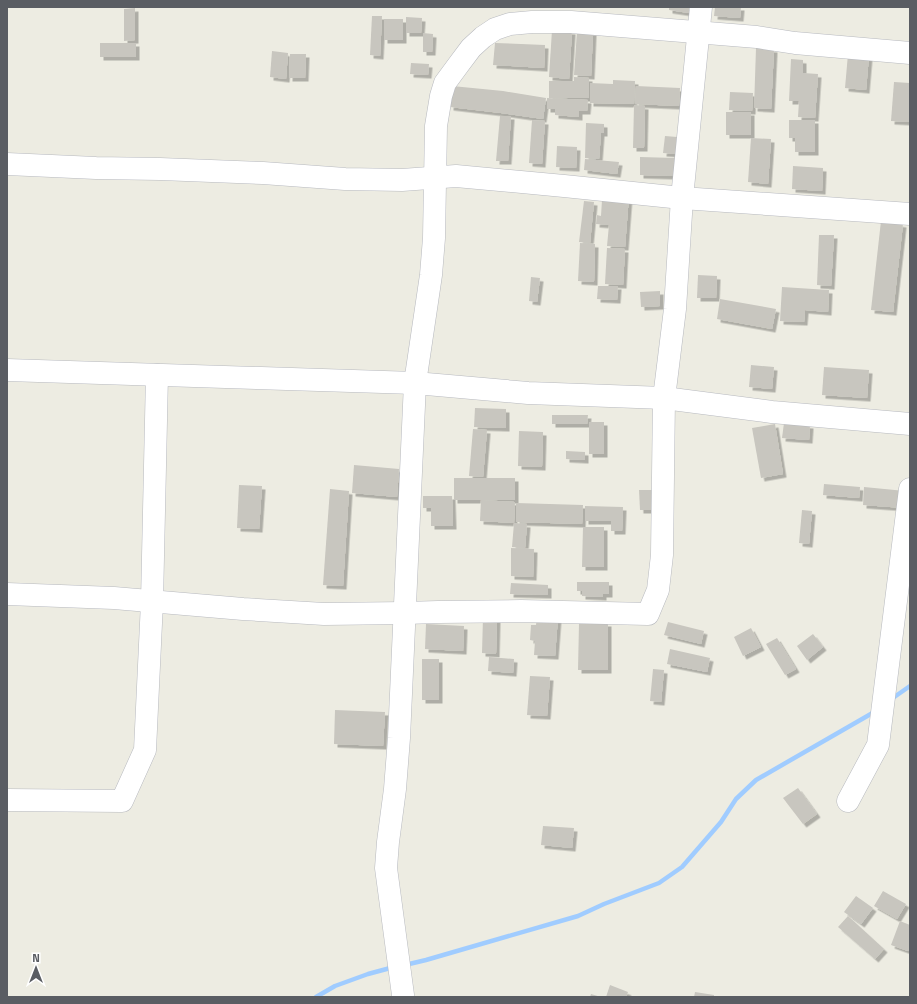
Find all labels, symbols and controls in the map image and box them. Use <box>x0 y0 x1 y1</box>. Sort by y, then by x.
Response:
north arrow <box>16 948 56 988</box>
text: N <box>32 950 40 966</box>

